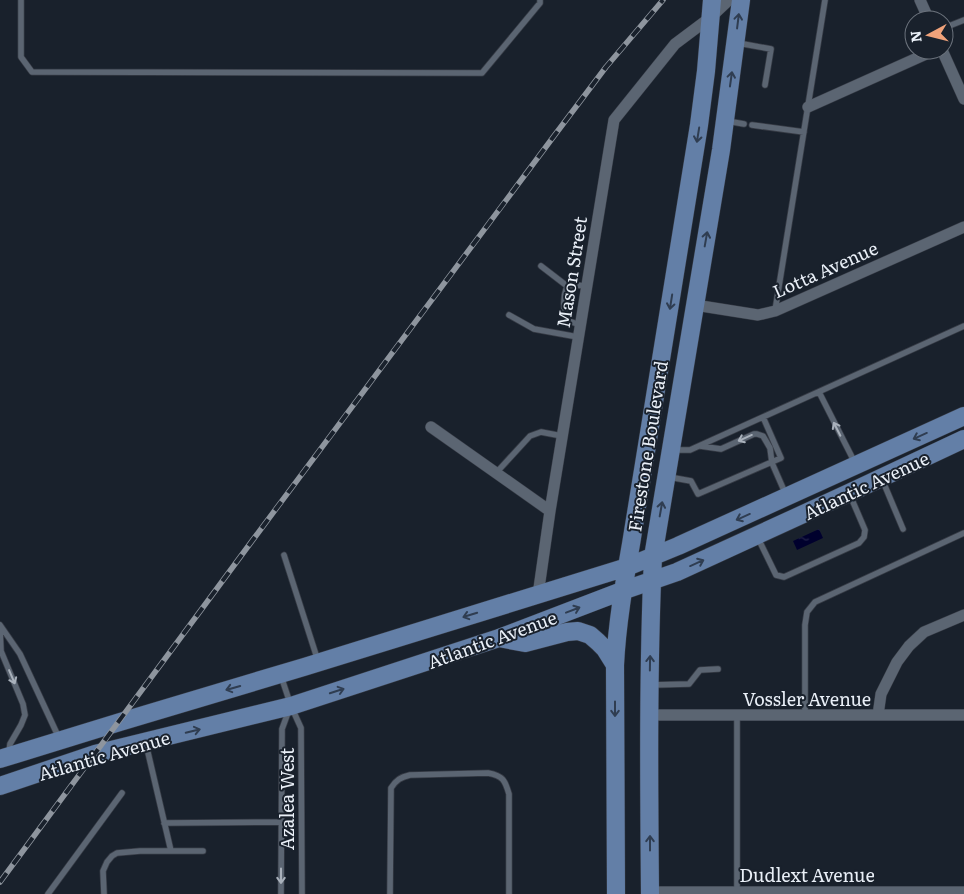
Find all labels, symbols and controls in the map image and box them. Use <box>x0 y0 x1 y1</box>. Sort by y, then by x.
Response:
north arrow <box>904 10 954 60</box>
one-way arrow <box>733 14 743 30</box>
text: N <box>904 29 926 44</box>
one-way arrow <box>726 71 736 87</box>
one-way arrow <box>692 126 702 142</box>
street label: Mason Street <box>549 213 593 330</box>
one-way arrow <box>701 232 711 248</box>
street label: Lotta Avenue <box>768 234 882 304</box>
one-way arrow <box>666 294 676 310</box>
street label: Firestone Boulevard <box>620 359 674 533</box>
one-way arrow <box>832 421 842 436</box>
one-way arrow <box>913 432 928 442</box>
one-way arrow <box>738 434 753 444</box>
street label: Atlantic Avenue <box>799 444 933 526</box>
one-way arrow <box>657 501 667 517</box>
one-way arrow <box>736 512 751 522</box>
one-way arrow <box>689 558 704 567</box>
street label: Atlantic Avenue <box>424 603 560 675</box>
one-way arrow <box>566 604 581 613</box>
one-way arrow <box>463 611 479 621</box>
one-way arrow <box>645 655 655 672</box>
one-way arrow <box>8 669 17 684</box>
one-way arrow <box>226 684 242 693</box>
street label: Vossler Avenue <box>743 685 871 712</box>
one-way arrow <box>329 686 345 696</box>
one-way arrow <box>610 701 620 717</box>
street label: Atlantic Avenue <box>35 723 173 787</box>
one-way arrow <box>184 725 200 735</box>
street label: Azalea West <box>273 747 300 850</box>
one-way arrow <box>645 835 655 852</box>
street label: Dudlext Avenue <box>739 861 875 888</box>
one-way arrow <box>276 867 286 883</box>

